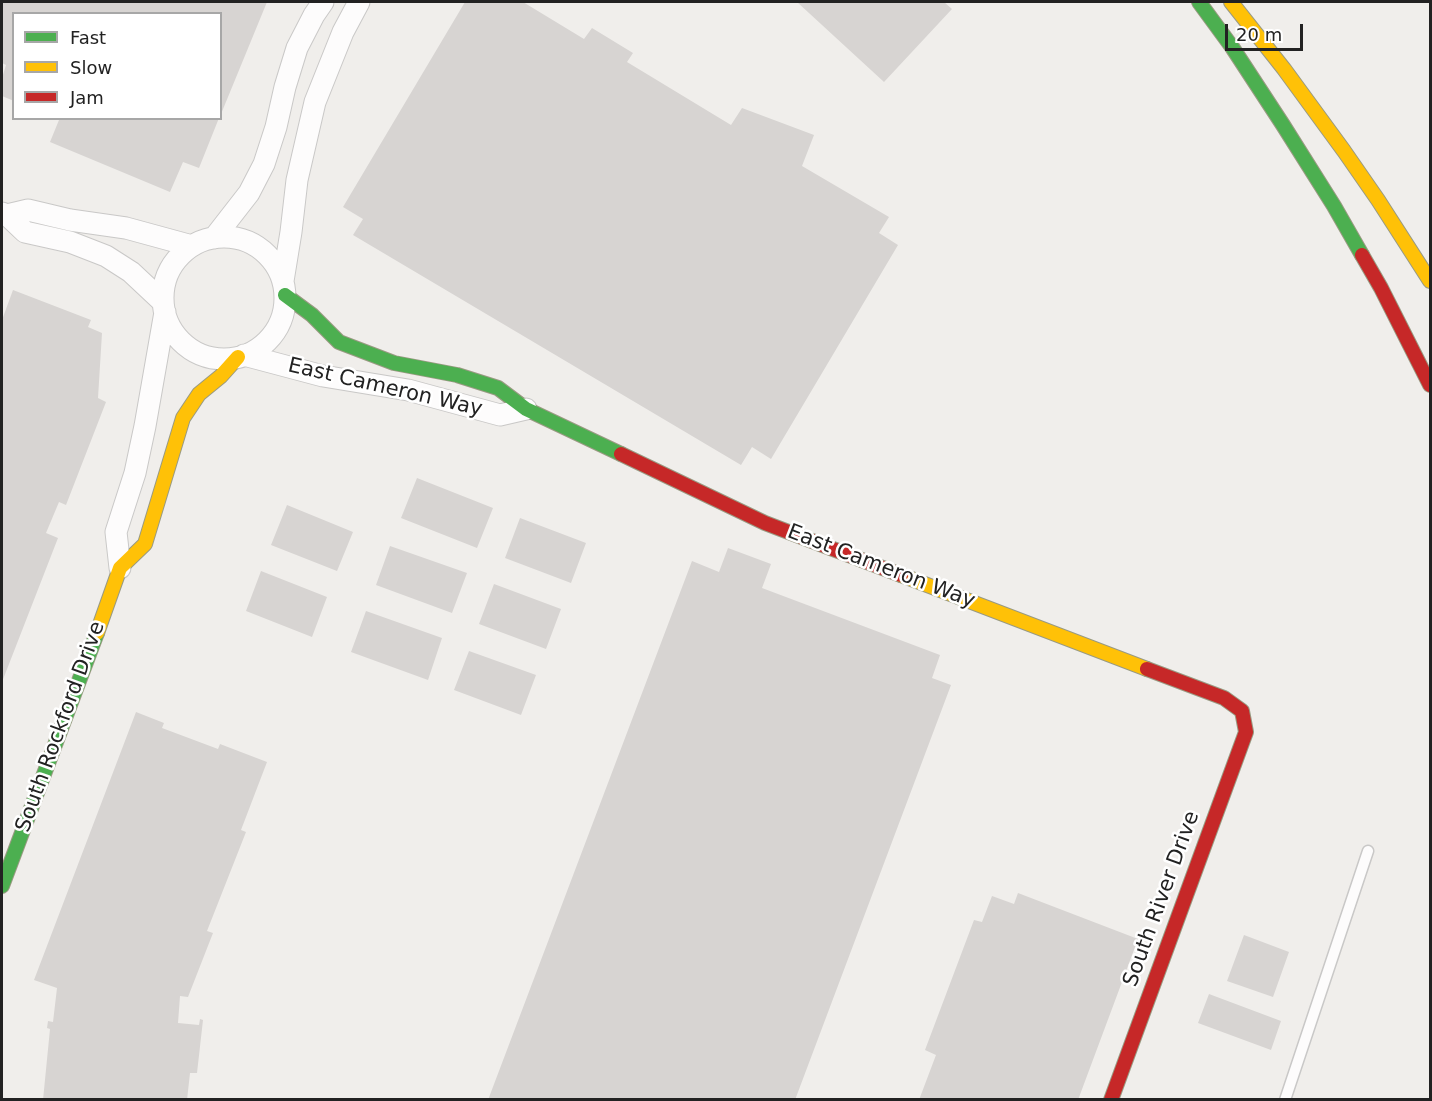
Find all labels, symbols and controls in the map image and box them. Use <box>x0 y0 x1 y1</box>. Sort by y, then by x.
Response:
legend <box>12 12 222 120</box>
scale bar <box>1228 12 1306 50</box>
text: 20 m <box>1236 24 1282 45</box>
text: Fast <box>70 27 106 48</box>
text: Slow <box>70 57 112 78</box>
text: Jam <box>70 87 104 108</box>
street label: East Cameron Way <box>285 353 485 423</box>
street label: East Cameron Way <box>784 520 978 614</box>
street label: South Rockford Drive <box>11 618 111 836</box>
street label: South River Drive <box>1119 808 1205 990</box>

